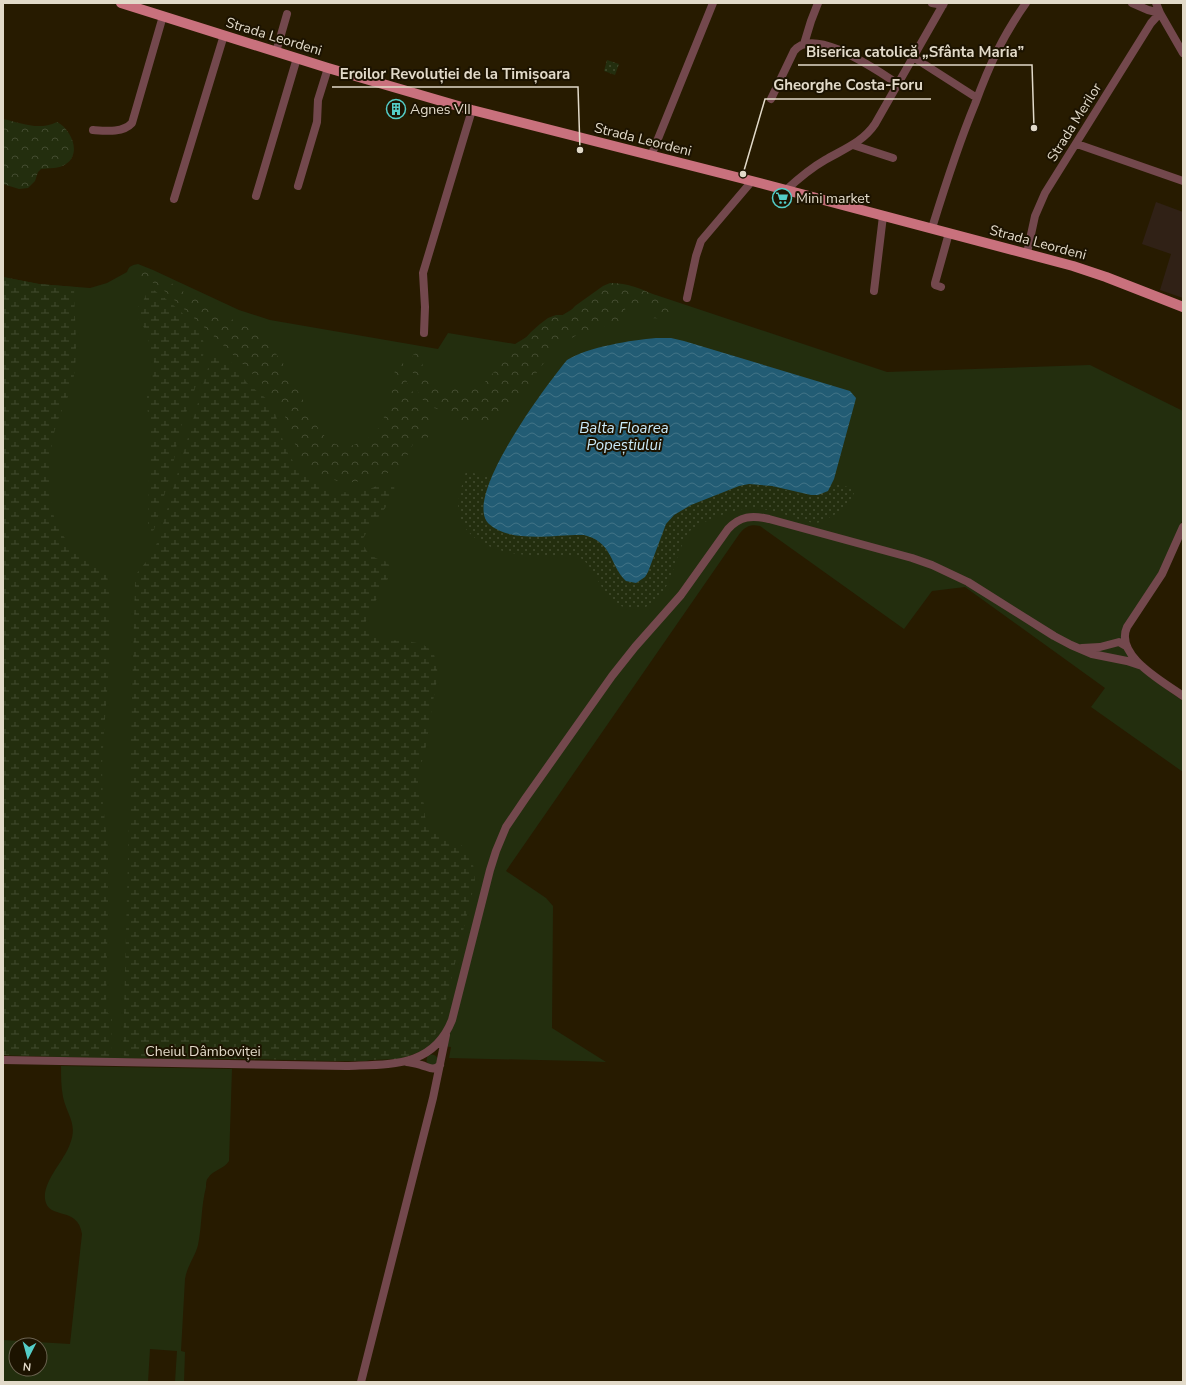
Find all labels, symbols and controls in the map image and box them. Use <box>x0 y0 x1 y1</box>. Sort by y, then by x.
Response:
street label: Strada Leordeni <box>223 13 324 60</box>
callout: Biserica catolică „Sfânta Maria” <box>798 38 1032 65</box>
text: Biserica catolică „Sfânta Maria” <box>806 42 1024 62</box>
callout: Eroilor Revoluției de la Timișoara <box>332 60 578 87</box>
text: Eroilor Revoluției de la Timișoara <box>340 64 570 84</box>
callout: Gheorghe Costa-Foru <box>765 72 931 99</box>
text: Gheorghe Costa-Foru <box>773 75 923 95</box>
street label: Strada Merilor <box>1043 79 1106 165</box>
building icon: Agnes VII <box>385 98 407 120</box>
place label: Agnes VII <box>410 100 471 119</box>
street label: Strada Leordeni <box>592 118 693 161</box>
supermarket icon: Mini market <box>771 187 793 209</box>
place label: Mini market <box>796 189 870 208</box>
street label: Strada Leordeni <box>987 220 1088 265</box>
water label: Balta Floarea Popeștiului <box>579 418 669 455</box>
street label: Cheiul Dâmboviței <box>145 1042 261 1061</box>
north arrow <box>8 1337 48 1377</box>
text: N <box>22 1359 32 1374</box>

